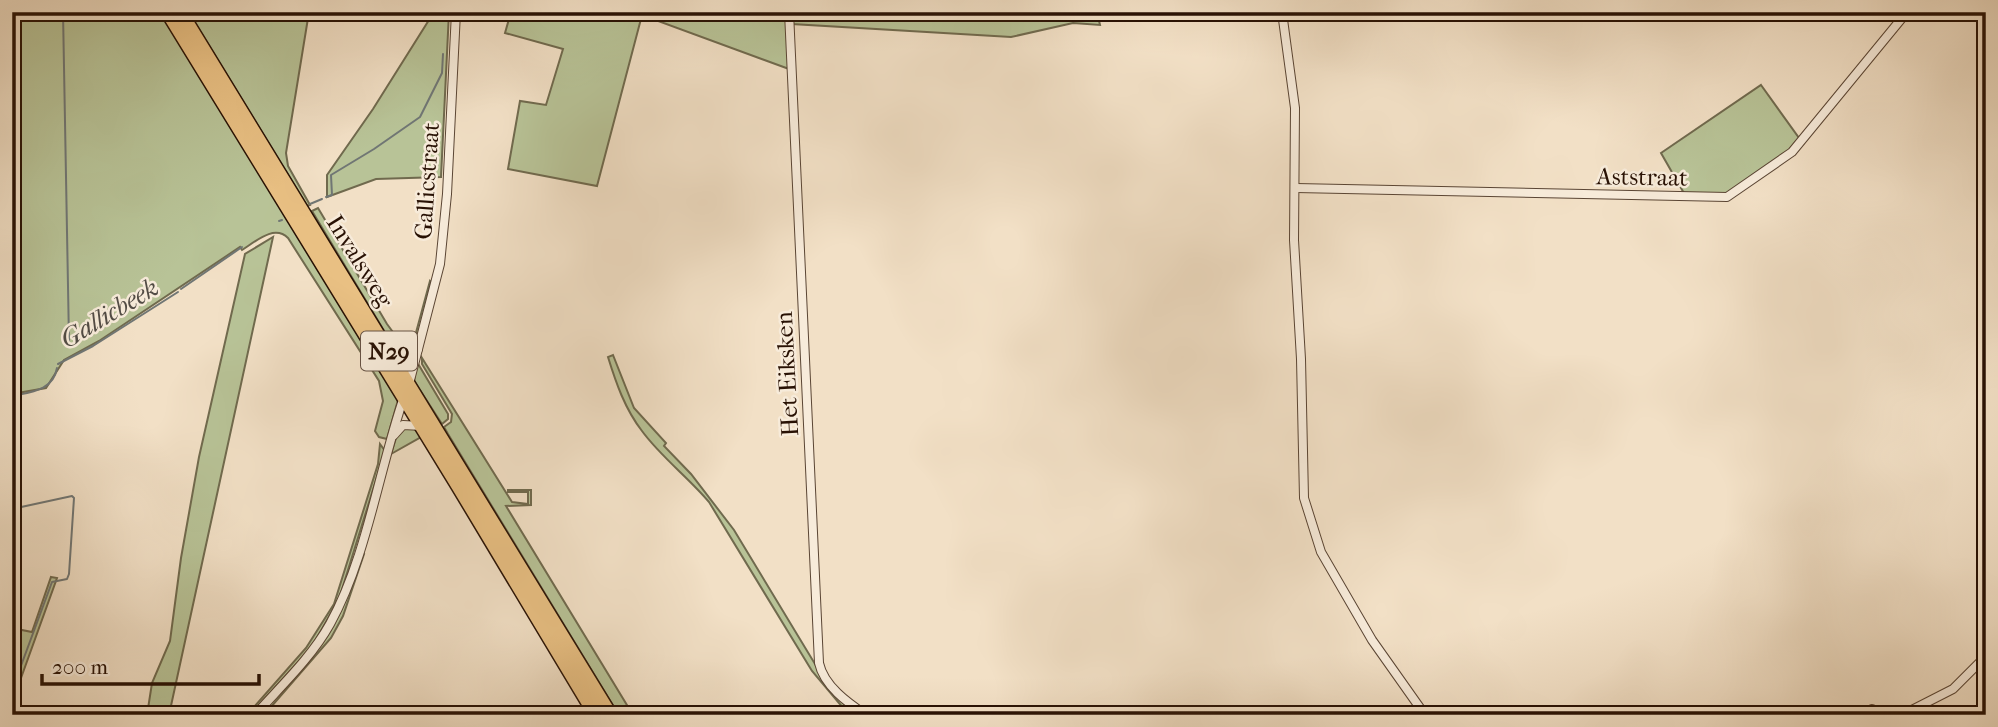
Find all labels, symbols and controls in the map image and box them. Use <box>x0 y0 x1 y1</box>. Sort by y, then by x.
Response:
street label: Gallicstraat <box>409 121 445 240</box>
street label: Aststraat <box>1595 162 1688 192</box>
street label: Invalsweg <box>321 210 400 313</box>
water label: Gallicbeek <box>54 272 164 355</box>
street label: Het Eiksken <box>770 311 804 437</box>
road number: N29 <box>361 332 417 370</box>
scale bar <box>42 643 259 687</box>
text: 200 m <box>52 655 108 679</box>

